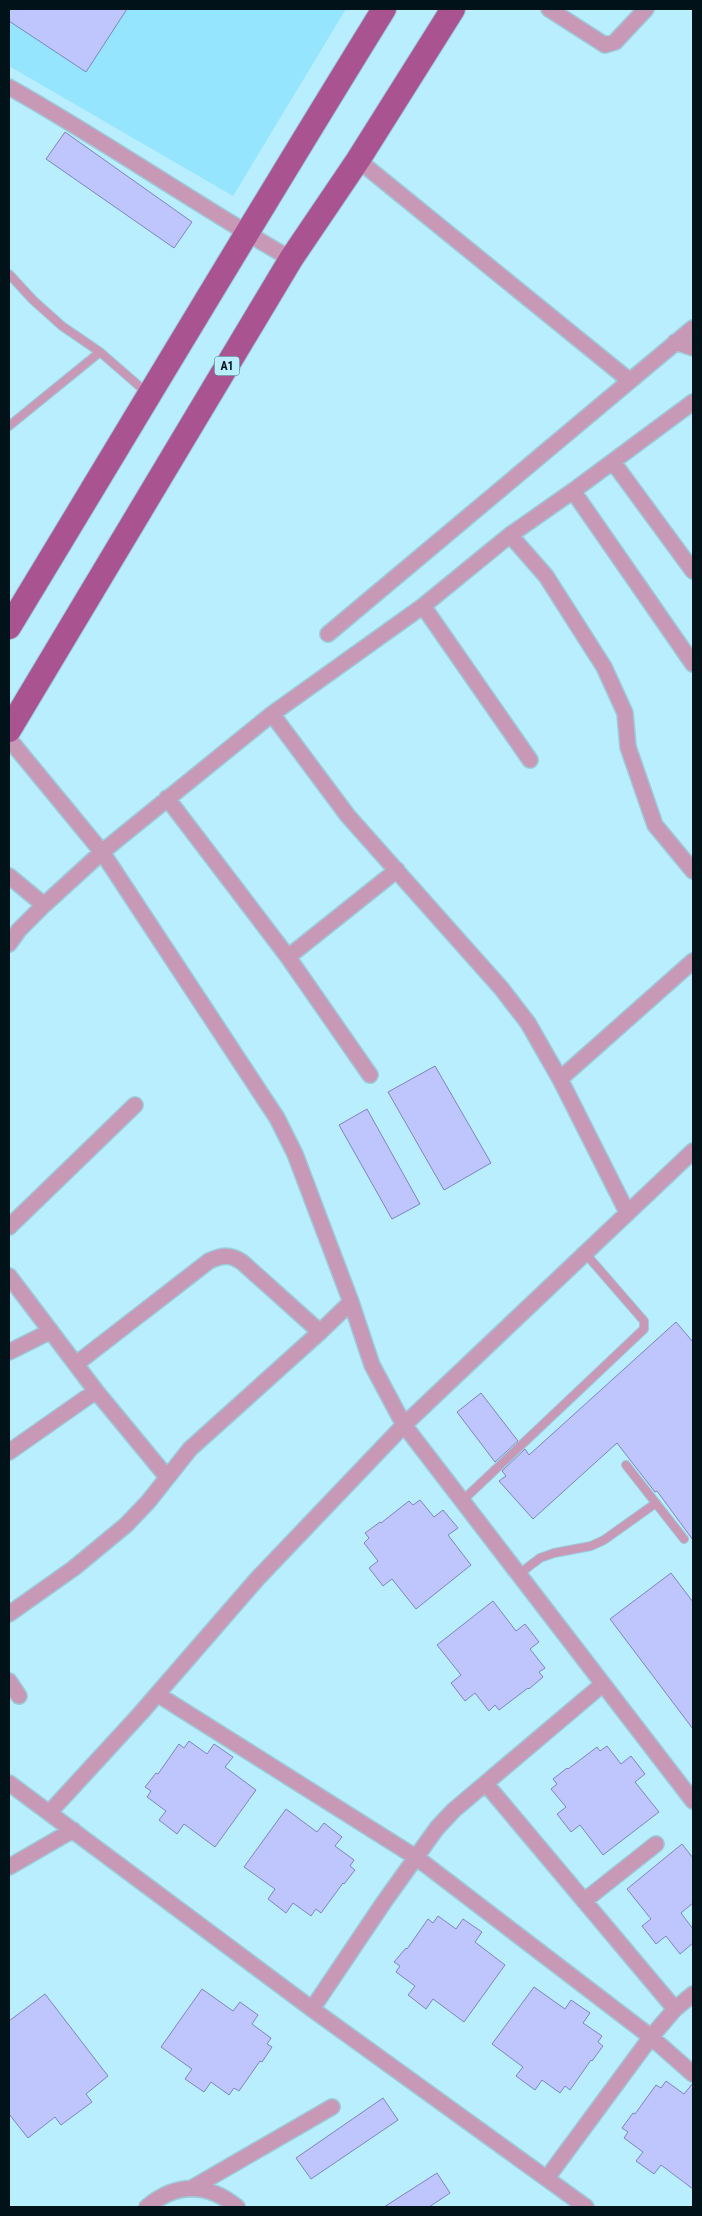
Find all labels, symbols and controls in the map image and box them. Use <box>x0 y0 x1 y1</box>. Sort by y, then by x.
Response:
road number: A1 <box>214 356 240 376</box>

